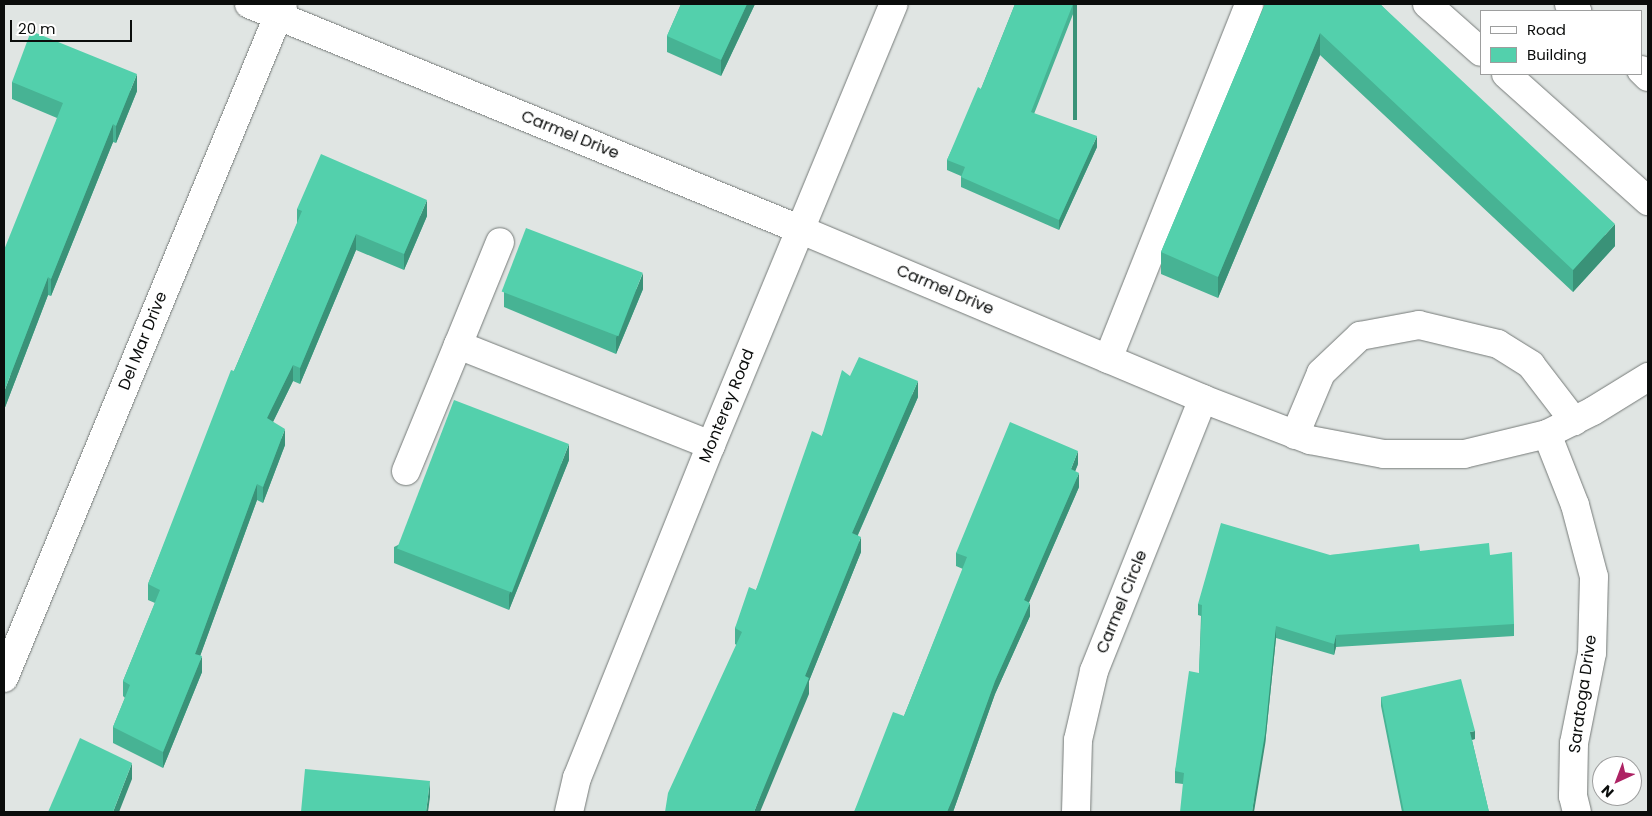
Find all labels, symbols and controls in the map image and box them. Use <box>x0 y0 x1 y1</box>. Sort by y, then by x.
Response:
scale bar <box>12 10 135 42</box>
legend <box>1480 10 1642 75</box>
text: 20 m <box>18 18 56 39</box>
text: Road <box>1527 19 1566 40</box>
text: Building <box>1527 44 1587 65</box>
street label: Carmel Drive <box>518 107 622 163</box>
street label: Carmel Drive <box>893 261 997 319</box>
street label: Del Mar Drive <box>115 289 171 393</box>
street label: Monterey Road <box>695 346 759 466</box>
street label: Carmel Circle <box>1093 548 1151 656</box>
street label: Saratoga Drive <box>1565 634 1601 754</box>
north arrow <box>1592 756 1642 806</box>
text: N <box>1597 780 1618 802</box>

